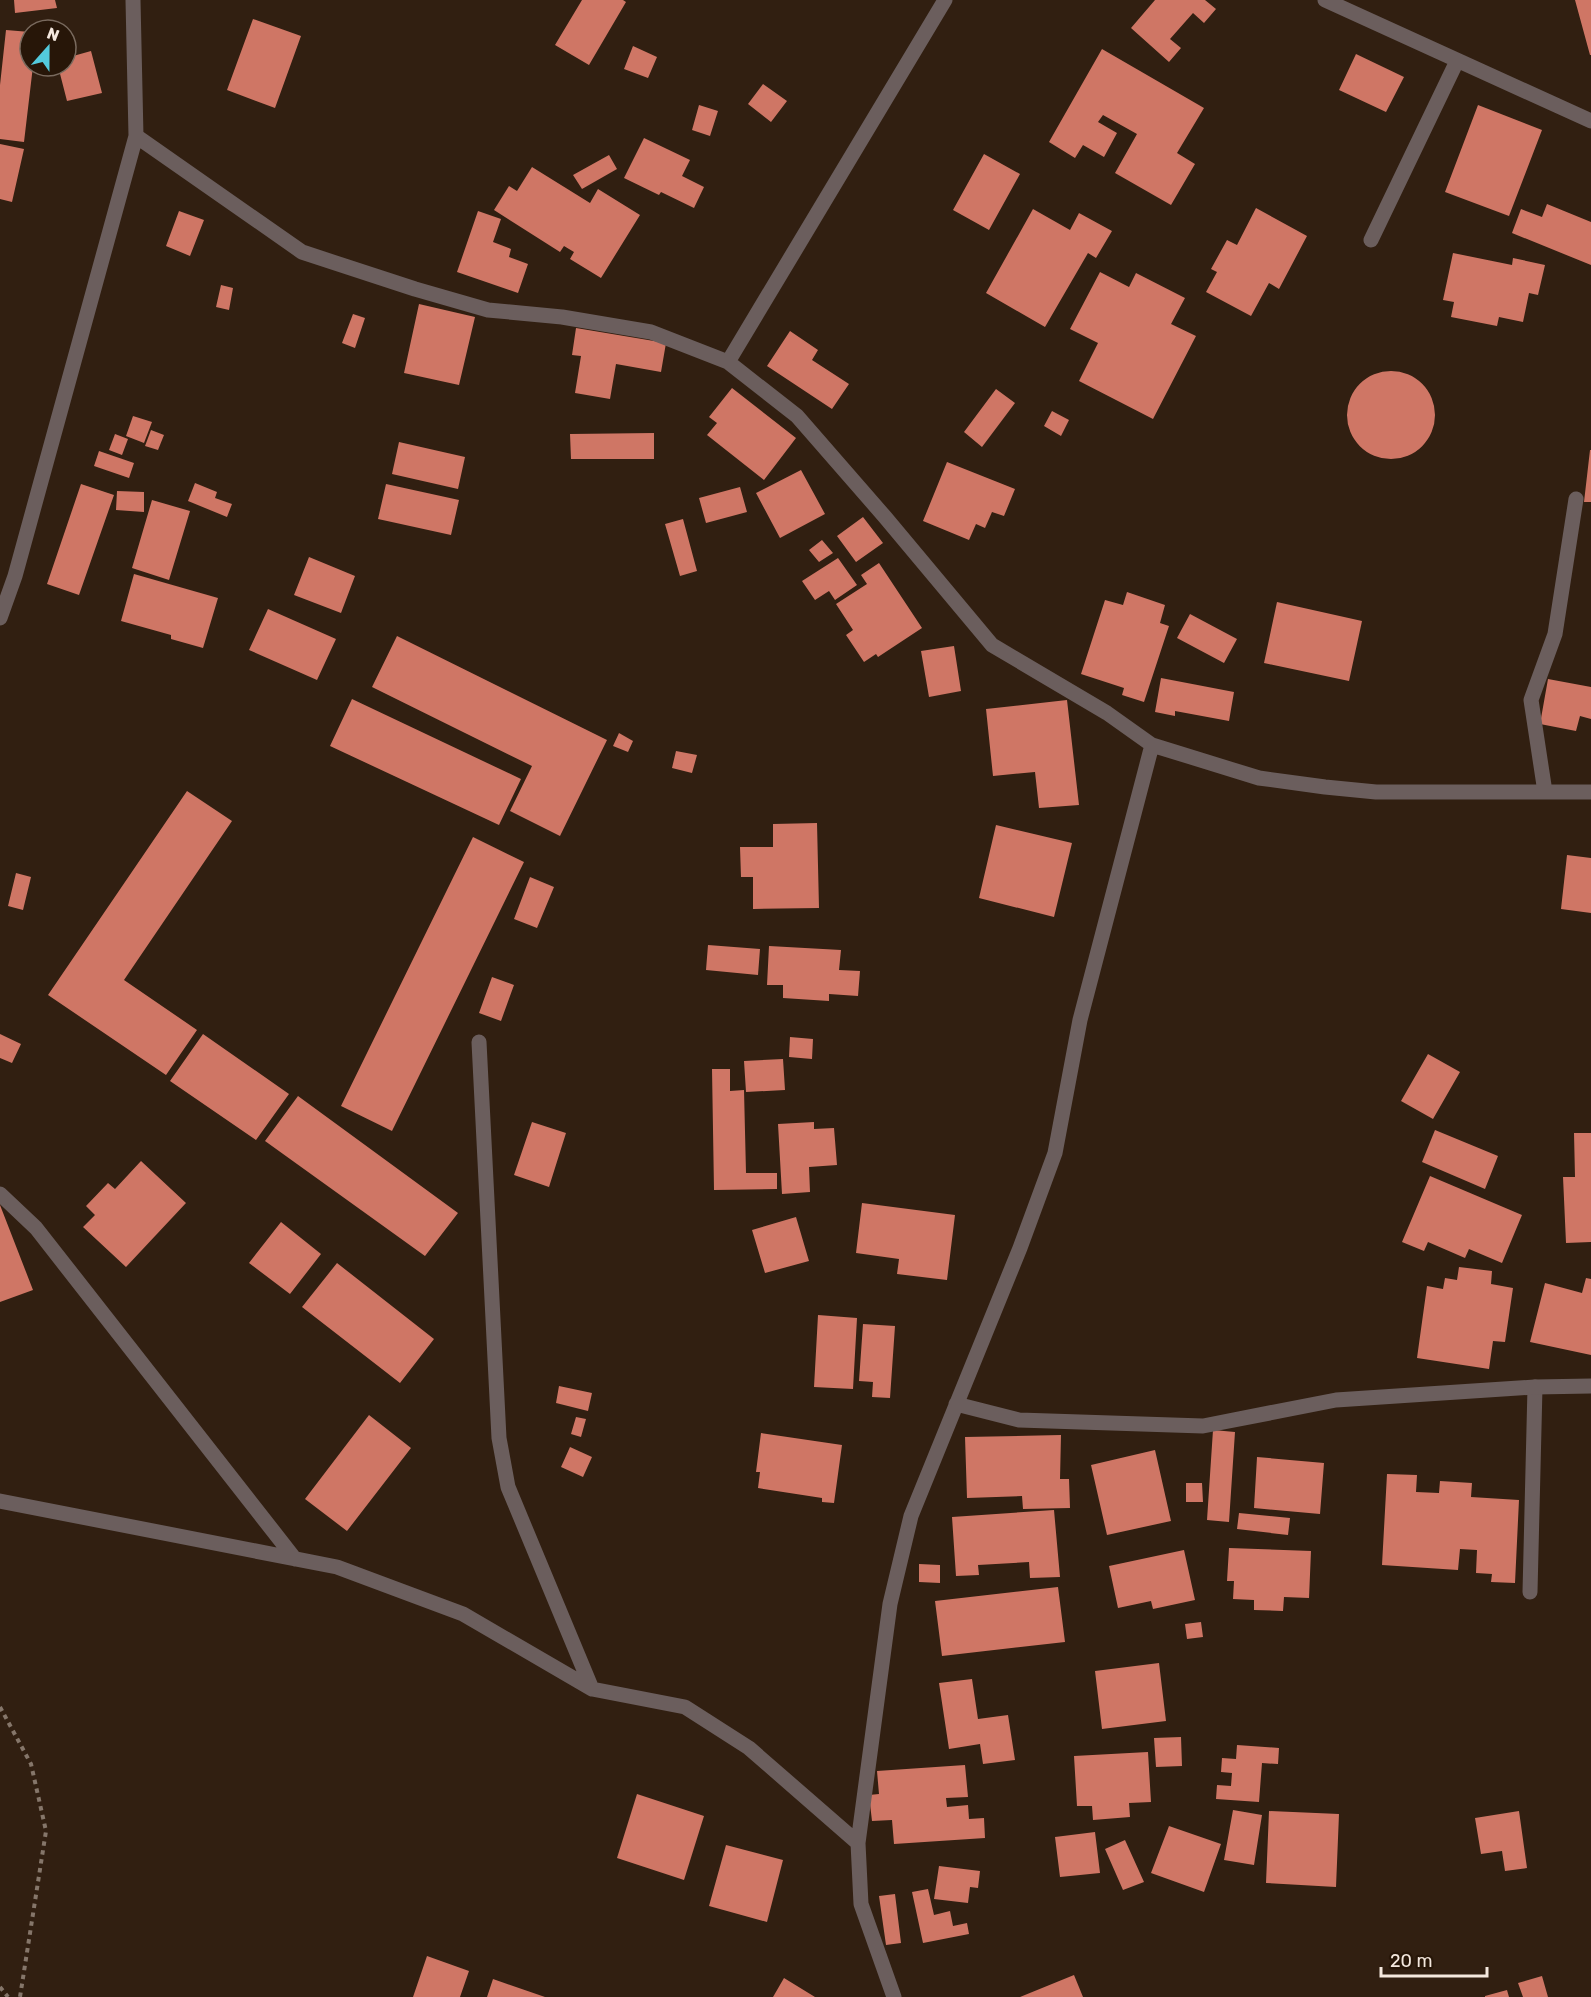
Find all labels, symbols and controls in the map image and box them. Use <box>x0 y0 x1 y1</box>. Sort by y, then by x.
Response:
north arrow <box>18 18 78 78</box>
text: N <box>44 24 62 45</box>
scale bar <box>1381 1940 1488 1978</box>
text: 20 m <box>1390 1950 1432 1972</box>

